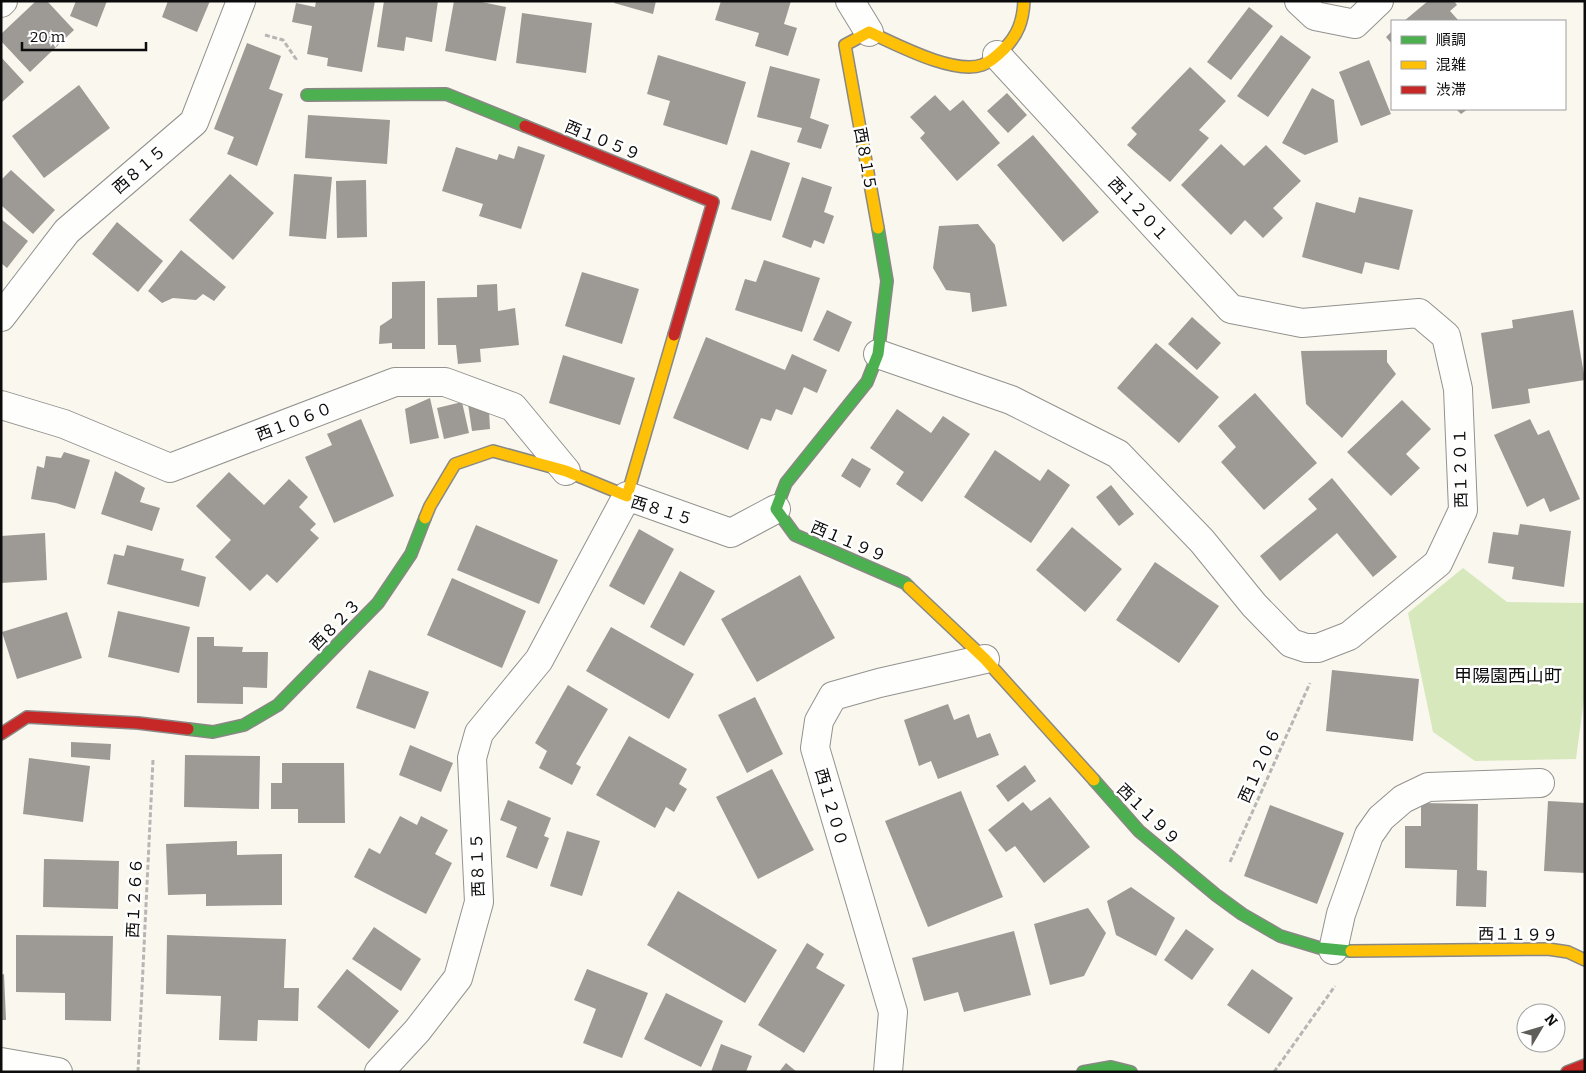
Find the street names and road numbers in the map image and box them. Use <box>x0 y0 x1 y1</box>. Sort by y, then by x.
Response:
street label: 西１０５９ <box>562 117 643 164</box>
street label: 西８１５ <box>851 126 880 192</box>
street label: 西８１５ <box>109 141 170 198</box>
street label: 西１２０１ <box>1104 174 1173 245</box>
street label: 西１０６０ <box>253 398 335 445</box>
street label: 西１２０１ <box>1450 428 1471 508</box>
street label: 西８１５ <box>628 492 695 529</box>
street label: 西１１９９ <box>808 517 889 566</box>
street label: 西８２３ <box>306 595 364 654</box>
street label: 西１２０６ <box>1235 725 1284 806</box>
street label: 西１２００ <box>811 766 852 848</box>
street label: 西１１９９ <box>1113 780 1184 849</box>
street label: 西８１５ <box>467 833 488 897</box>
street label: 西１２６６ <box>123 858 146 938</box>
street label: 西１１９９ <box>1478 924 1558 945</box>

